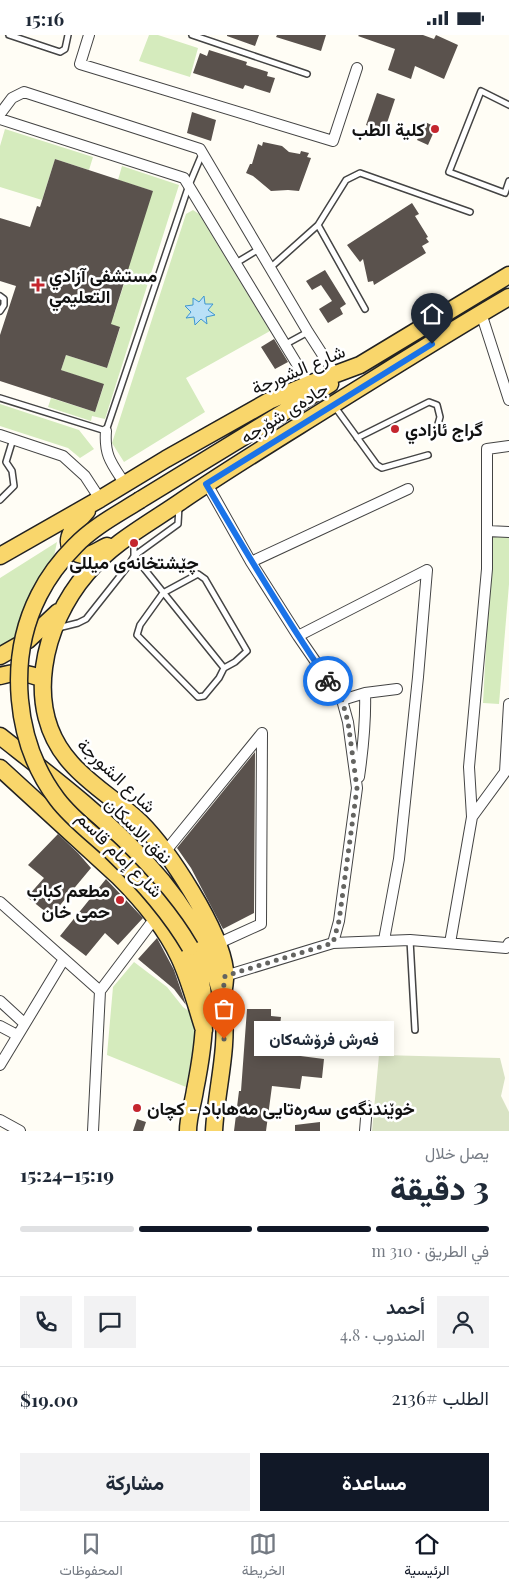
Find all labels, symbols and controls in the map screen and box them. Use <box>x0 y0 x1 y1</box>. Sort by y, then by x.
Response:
text: 15:16 <box>25 5 64 31</box>
place label: كلية الطب <box>352 117 425 141</box>
marker: كلية الطب <box>429 123 441 135</box>
place label: مستشفى آزادي التعليمي <box>49 263 157 312</box>
marker: مستشفى آزادي التعليمي <box>31 278 45 292</box>
pin <box>411 293 453 344</box>
icon: home <box>418 300 446 328</box>
street label: شارع الشورجة <box>248 339 349 400</box>
street label: جادەی شۆرجە <box>236 376 332 448</box>
place label: گراج ئازادي <box>405 417 483 445</box>
marker: گراج ئازادي <box>389 423 401 435</box>
marker: چێشتخانەی میللی <box>128 537 140 549</box>
place label: چێشتخانەی میللی <box>69 550 199 575</box>
courier <box>303 656 353 706</box>
icon: bike <box>314 667 342 695</box>
street label: شارع الشورجة <box>72 732 162 818</box>
street label: نفق الاسكان <box>100 791 178 869</box>
street label: شارع إمام قاسم <box>71 806 168 903</box>
place label: مطعم كباب حمى خان <box>27 878 110 923</box>
marker: مطعم كباب حمى خان <box>114 894 126 906</box>
pin <box>203 988 245 1039</box>
icon: bag <box>210 995 238 1023</box>
callout: فەرش فرۆشەکان <box>254 1021 394 1057</box>
text: فەرش فرۆشەکان <box>269 1028 379 1049</box>
place label: خوێندنگەی سەرەتایی مەهاباد - کچان <box>147 1096 415 1121</box>
marker: خوێندنگەی سەرەتایی مەهاباد - کچان <box>131 1102 143 1114</box>
text: يصل خلال <box>425 1142 489 1163</box>
text: 15:19–15:24 <box>20 1161 114 1187</box>
text: 3 دقيقة <box>390 1165 489 1208</box>
text: في الطريق · 310 m <box>372 1240 489 1261</box>
text: أحمد <box>386 1293 425 1319</box>
button: phone <box>20 1296 72 1348</box>
button: chat <box>84 1296 136 1348</box>
button: person <box>437 1296 489 1348</box>
text: المندوب · 4.8 <box>340 1324 425 1345</box>
text: الطلب #2136 <box>392 1384 489 1410</box>
text: $19.00 <box>20 1386 78 1412</box>
button: مشاركة <box>20 1453 250 1511</box>
button: مساعدة <box>260 1453 489 1511</box>
tab: المحفوظات <box>60 1530 123 1583</box>
tab: الخريطة <box>242 1530 285 1583</box>
tab: الرئيسية <box>404 1530 449 1583</box>

